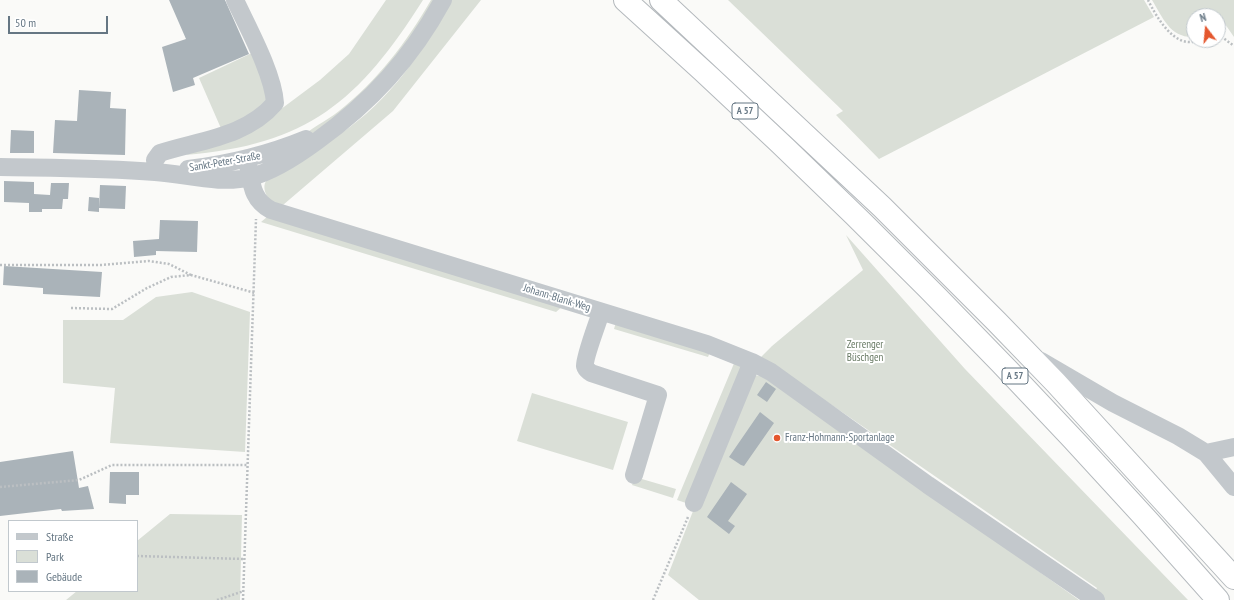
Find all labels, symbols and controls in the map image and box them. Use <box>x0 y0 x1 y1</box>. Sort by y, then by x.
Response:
scale bar <box>10 8 110 34</box>
north arrow <box>1186 8 1226 48</box>
text: N <box>1198 10 1208 25</box>
text: 50 m <box>15 15 36 30</box>
road number: A 57 <box>732 103 758 119</box>
street label: Sankt-Peter-Straße <box>188 149 262 175</box>
street label: Johann-Blank-Weg <box>522 281 592 315</box>
park label: Zerrenger Büschgen <box>847 338 883 364</box>
road number: A 57 <box>1002 368 1028 384</box>
place label: Franz-Hohmann-Sportanlage <box>785 431 895 445</box>
marker: Franz-Hohmann-Sportanlage <box>772 433 782 443</box>
legend <box>8 520 138 592</box>
text: Straße <box>46 529 73 544</box>
text: Park <box>46 549 64 564</box>
text: Gebäude <box>46 569 82 584</box>

